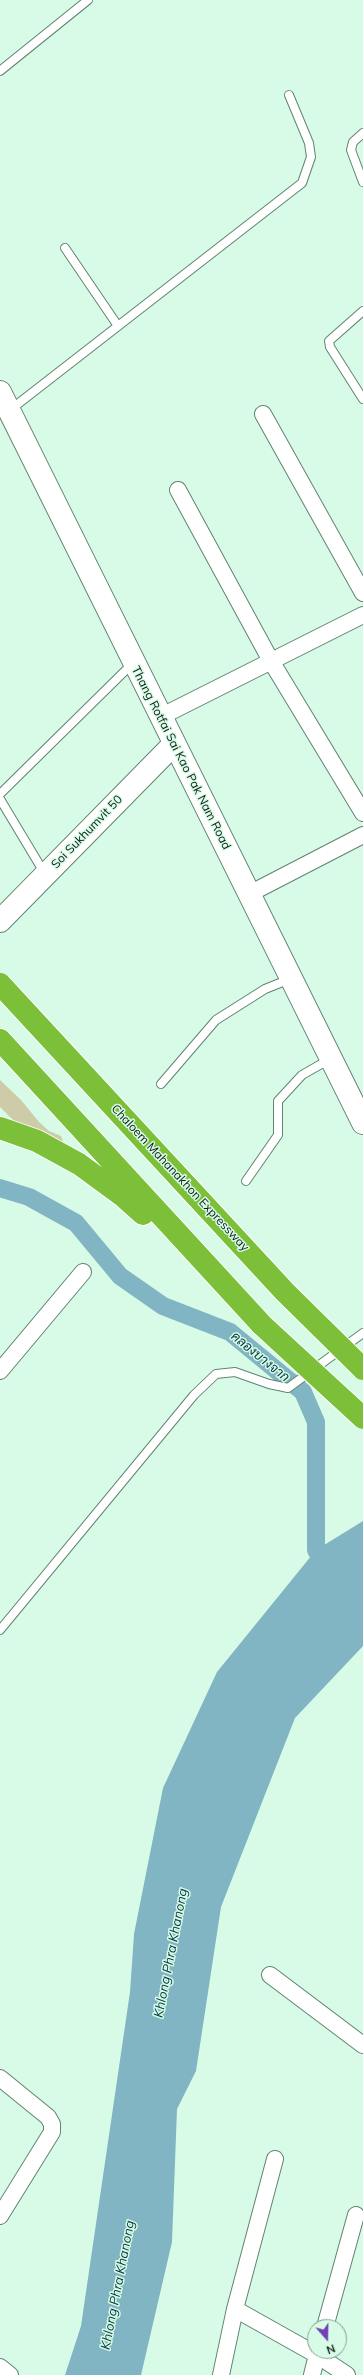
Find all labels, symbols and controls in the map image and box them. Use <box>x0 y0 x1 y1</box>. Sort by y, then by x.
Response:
street label: Thang Rotfai Sai Kao Pak Nam Road <box>128 664 234 852</box>
street label: Soi Sukhumvit 50 <box>48 792 126 872</box>
street label: Chaloem Mahanakhon Expressway <box>108 1102 252 1254</box>
water label: คลองบางจาก <box>228 1329 292 1385</box>
water label: Khlong Phra Khanong <box>151 1887 191 2019</box>
water label: Khlong Phra Khanong <box>98 2219 138 2351</box>
north arrow <box>307 2319 347 2359</box>
text: N <box>324 2341 337 2357</box>

